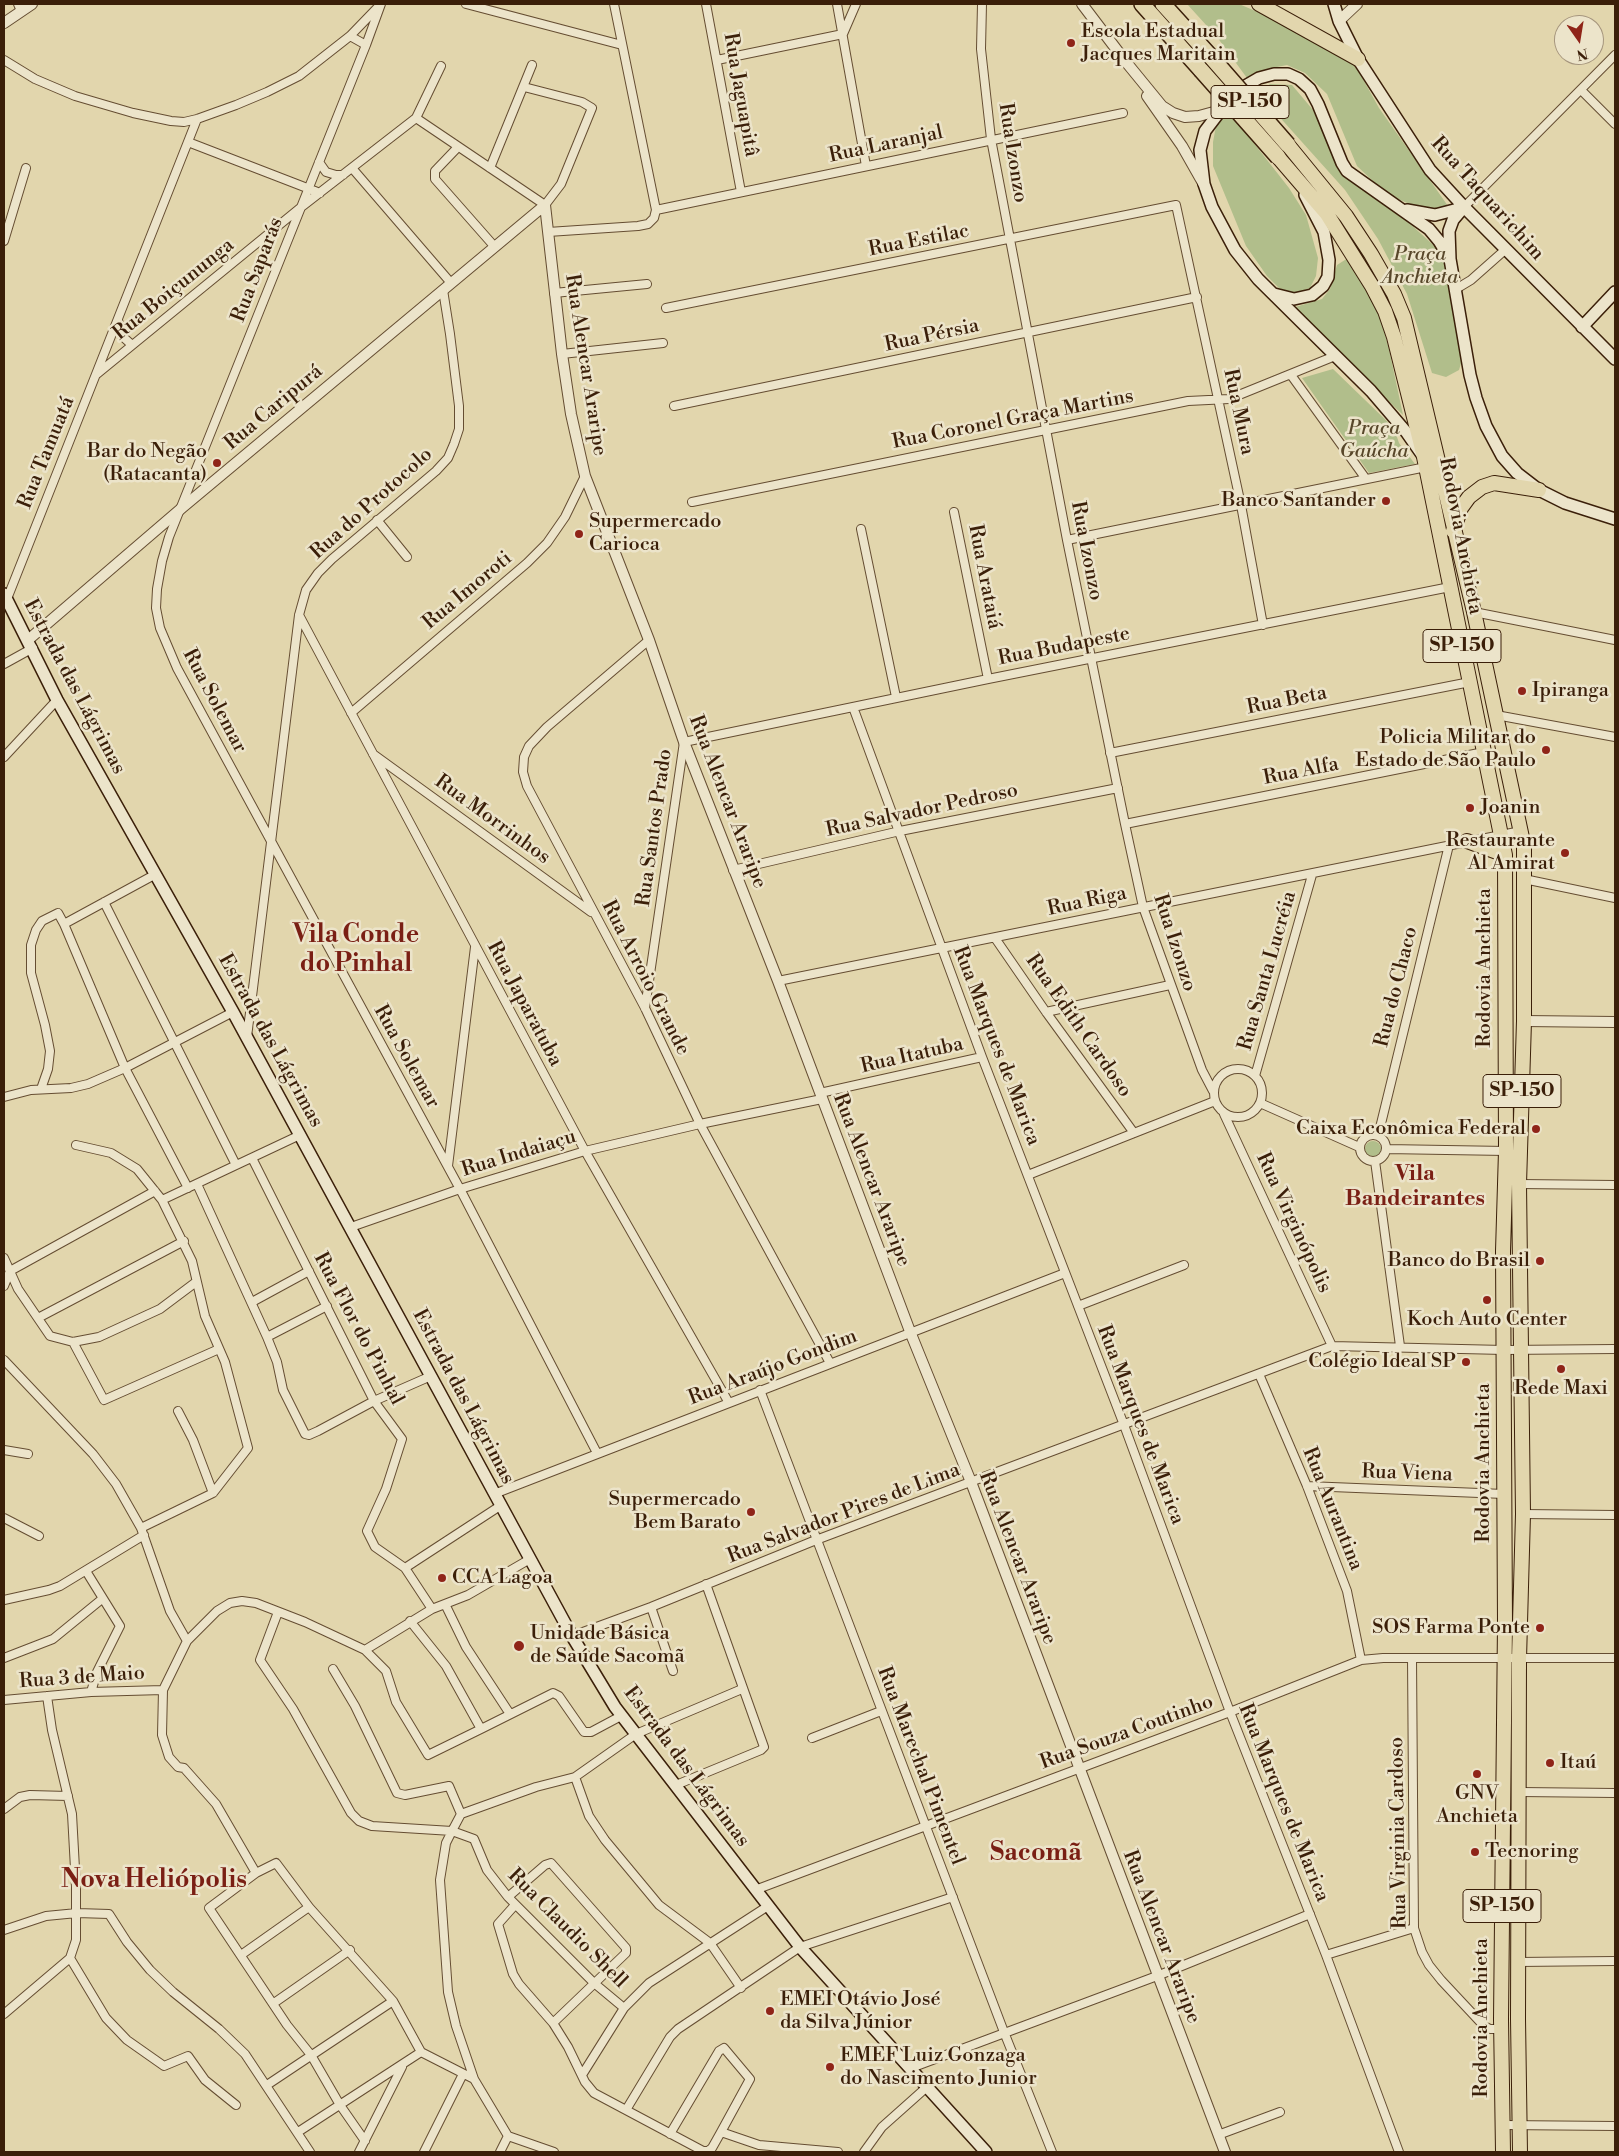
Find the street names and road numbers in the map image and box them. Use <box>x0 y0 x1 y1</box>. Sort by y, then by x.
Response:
street label: Rua Jaguapitâ <box>717 31 763 159</box>
road number: SP-150 <box>1211 85 1289 118</box>
street label: Rua Izonzo <box>992 101 1032 205</box>
street label: Rua Laranjal <box>827 121 945 169</box>
street label: Rua Taquarichim <box>1425 132 1549 266</box>
street label: Rua Saparás <box>227 214 289 326</box>
street label: Rua Estilac <box>867 219 971 263</box>
street label: Rua Boiçununga <box>109 234 239 346</box>
street label: Rua Alencar Araripe <box>559 272 611 458</box>
street label: Rua Pérsia <box>883 314 981 358</box>
street label: Rua Caripurá <box>220 360 328 456</box>
street label: Rua Mura <box>1217 367 1259 457</box>
street label: Rua Coronel Graça Martins <box>890 385 1136 455</box>
street label: Rua Tamuatá <box>14 393 80 513</box>
street label: Rua do Protocolo <box>306 443 438 565</box>
street label: Rodovia Anchieta <box>1433 455 1487 617</box>
street label: Rua Izonzo <box>1065 499 1107 603</box>
street label: Rua Arataiá <box>962 523 1006 631</box>
street label: Rua Imoroti <box>419 547 517 635</box>
street label: Estrada das Lágrimas <box>18 595 130 779</box>
street label: Rua Budapeste <box>996 622 1132 672</box>
road number: SP-150 <box>1423 630 1501 662</box>
street label: Rua Solemar <box>177 645 251 757</box>
street label: Rua Beta <box>1245 681 1329 721</box>
street label: Rua Alencar Araripe <box>683 712 771 892</box>
street label: Rua Santos Prado <box>632 748 678 908</box>
street label: Rua Alfa <box>1261 753 1341 791</box>
street label: Rua Morrinhos <box>430 770 554 870</box>
street label: Rua Salvador Pedroso <box>824 779 1020 843</box>
street label: Rua Riga <box>1045 882 1129 922</box>
street label: Rodovia Anchieta <box>1473 888 1497 1048</box>
street label: Rua Santa Lucréia <box>1234 889 1302 1053</box>
street label: Rua Izonzo <box>1147 891 1201 995</box>
street label: Rua Arroio Grande <box>596 897 694 1059</box>
street label: Rua do Chaco <box>1370 924 1424 1050</box>
street label: Rua Japaratuba <box>481 937 567 1071</box>
street label: Rua Marques de Marica <box>947 943 1045 1149</box>
street label: Estrada das Lágrimas <box>212 950 328 1132</box>
street label: Rua Edith Cardoso <box>1020 950 1136 1102</box>
street label: Rua Solemar <box>368 1001 444 1113</box>
street label: Rua Itatuba <box>858 1033 966 1079</box>
road number: SP-150 <box>1483 1074 1561 1108</box>
street label: Rua Alencar Araripe <box>827 1090 915 1270</box>
street label: Rua Indaiaçu <box>459 1125 579 1183</box>
street label: Rua Virginópolis <box>1250 1149 1336 1297</box>
street label: Rua Flor do Pinhal <box>308 1249 408 1409</box>
street label: Estrada das Lágrimas <box>407 1305 519 1489</box>
street label: Rua Marques de Marica <box>1091 1322 1189 1528</box>
street label: Rua Araújo Gondim <box>685 1325 861 1411</box>
street label: Rodovia Anchieta <box>1472 1383 1496 1543</box>
street label: Rua Aurantina <box>1296 1444 1368 1574</box>
street label: Rua Salvador Pires de Lima <box>724 1458 964 1570</box>
street label: Rua Viena <box>1361 1460 1453 1488</box>
street label: Rua Alencar Araripe <box>973 1468 1061 1648</box>
street label: Rua 3 de Maio <box>18 1662 146 1694</box>
street label: Rua Marechal Pimentel <box>871 1663 969 1869</box>
street label: Estrada das Lágrimas <box>618 1682 754 1852</box>
street label: Rua Souza Coutinho <box>1037 1691 1217 1775</box>
street label: Rua Marques de Marica <box>1232 1700 1334 1906</box>
street label: Rua Virginia Cardoso <box>1385 1737 1413 1929</box>
street label: Rua Alencar Araripe <box>1117 1847 1205 2027</box>
street label: Rua Claudio Shell <box>502 1864 632 1994</box>
road number: SP-150 <box>1463 1890 1541 1922</box>
street label: Rodovia Anchieta <box>1470 1938 1494 2098</box>

